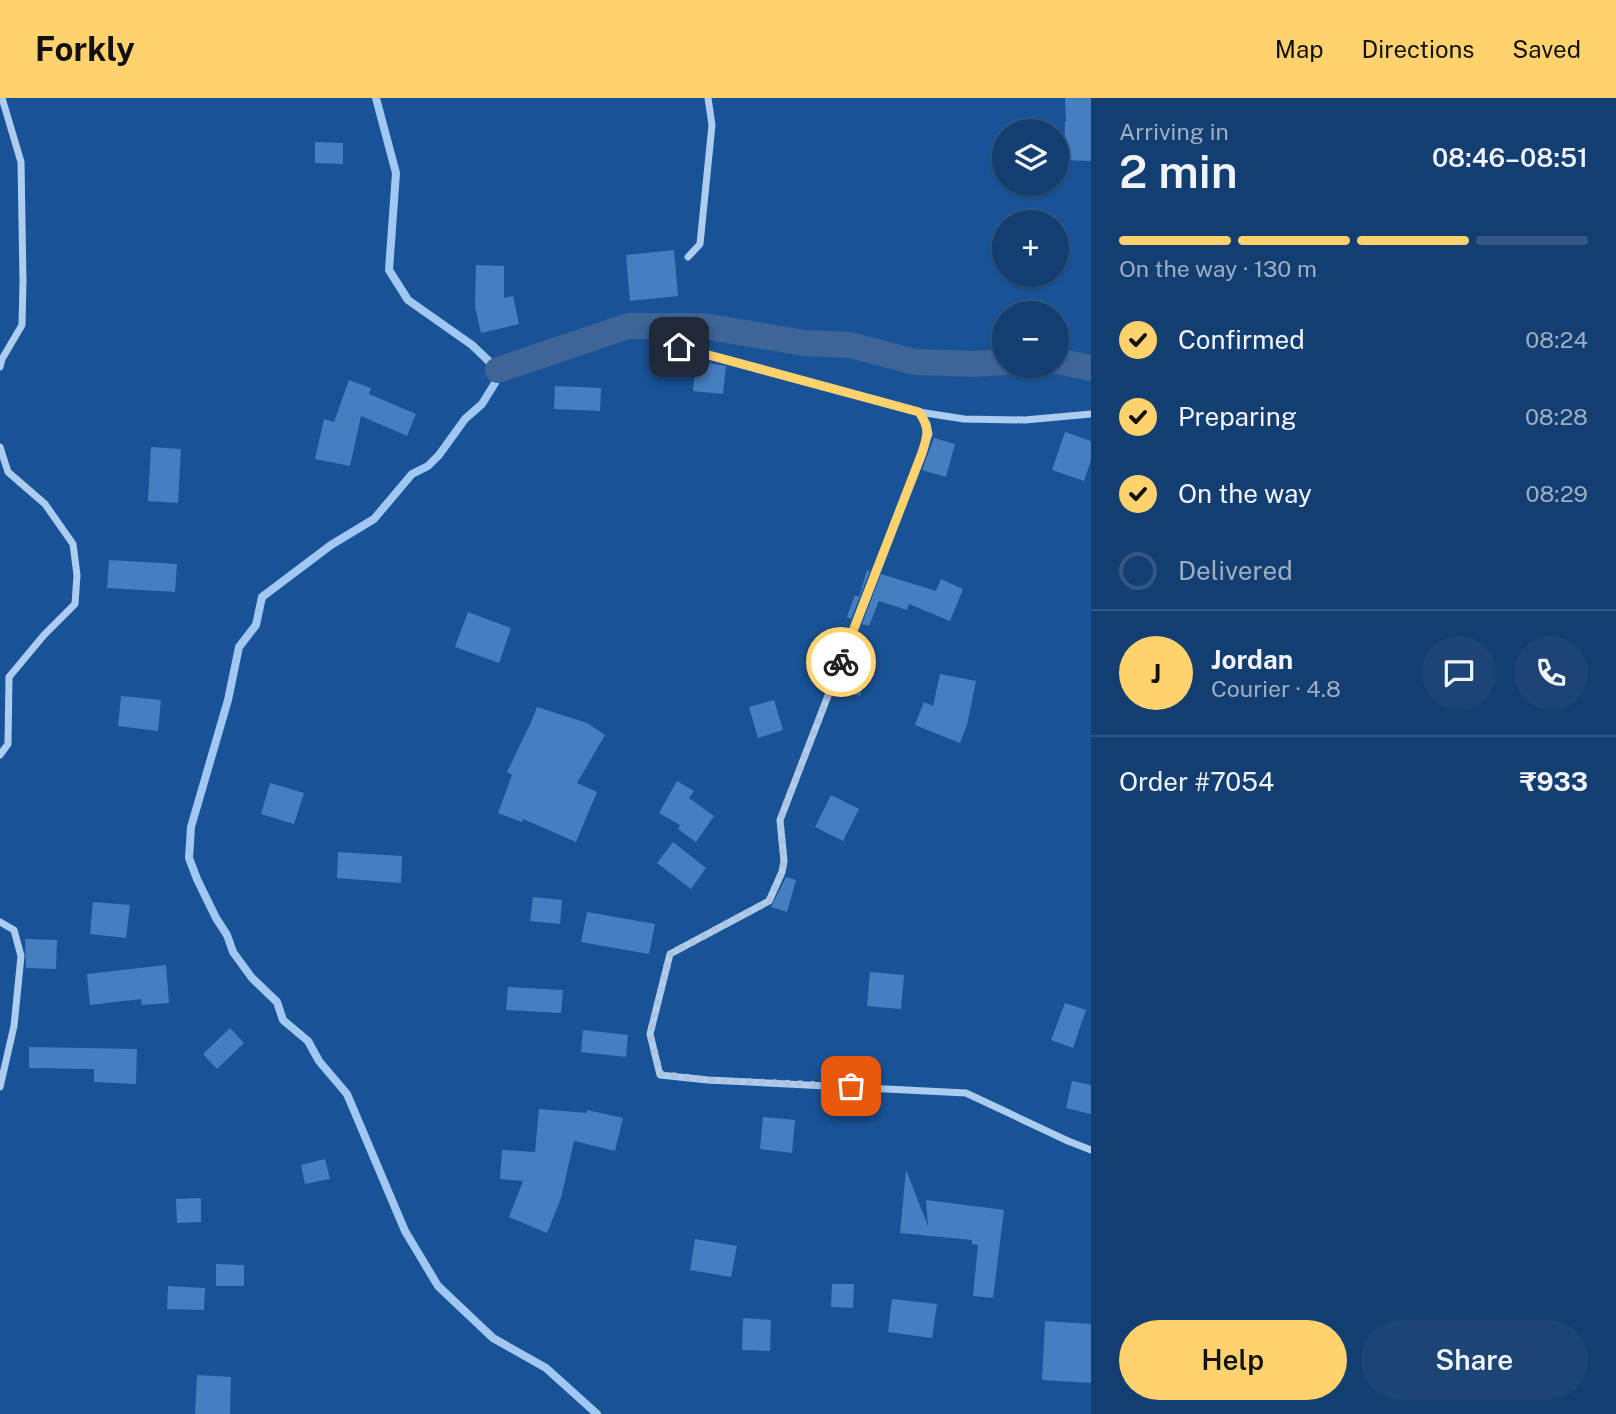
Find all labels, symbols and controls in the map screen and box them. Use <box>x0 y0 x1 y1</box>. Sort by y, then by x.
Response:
text: Forkly <box>35 30 135 68</box>
text: Map <box>1275 35 1324 63</box>
text: Directions <box>1362 35 1474 63</box>
text: Saved <box>1512 35 1581 63</box>
text: Arriving in <box>1119 118 1229 145</box>
map controls <box>992 119 1069 378</box>
button: layers <box>992 119 1069 196</box>
text: 08:46–08:51 <box>1432 142 1588 173</box>
text: 2 min <box>1119 144 1238 198</box>
button: + <box>992 210 1069 287</box>
text: On the way · 130 m <box>1119 255 1317 282</box>
button: − <box>992 301 1069 378</box>
pin <box>649 317 709 377</box>
icon: check <box>1119 321 1157 359</box>
text: Confirmed <box>1178 324 1305 355</box>
text: 08:24 <box>1525 326 1588 353</box>
icon: home <box>660 328 698 366</box>
icon: check <box>1119 398 1157 436</box>
text: Preparing <box>1178 401 1297 432</box>
text: 08:28 <box>1525 403 1588 430</box>
icon: check <box>1119 475 1157 513</box>
text: On the way <box>1178 478 1312 509</box>
text: 08:29 <box>1525 480 1588 507</box>
text: Delivered <box>1178 555 1293 586</box>
courier <box>806 627 876 697</box>
button: chat <box>1422 636 1496 710</box>
button: phone <box>1514 636 1588 710</box>
icon: bike <box>822 643 860 681</box>
text: Jordan <box>1211 644 1293 675</box>
text: J <box>1151 658 1161 689</box>
text: Courier · 4.8 <box>1211 675 1341 702</box>
text: Order #7054 <box>1119 766 1274 797</box>
text: ₹933 <box>1520 766 1588 797</box>
pin <box>821 1056 881 1116</box>
icon: bag <box>832 1067 870 1105</box>
button: Help <box>1119 1320 1347 1400</box>
button: Share <box>1361 1320 1588 1400</box>

